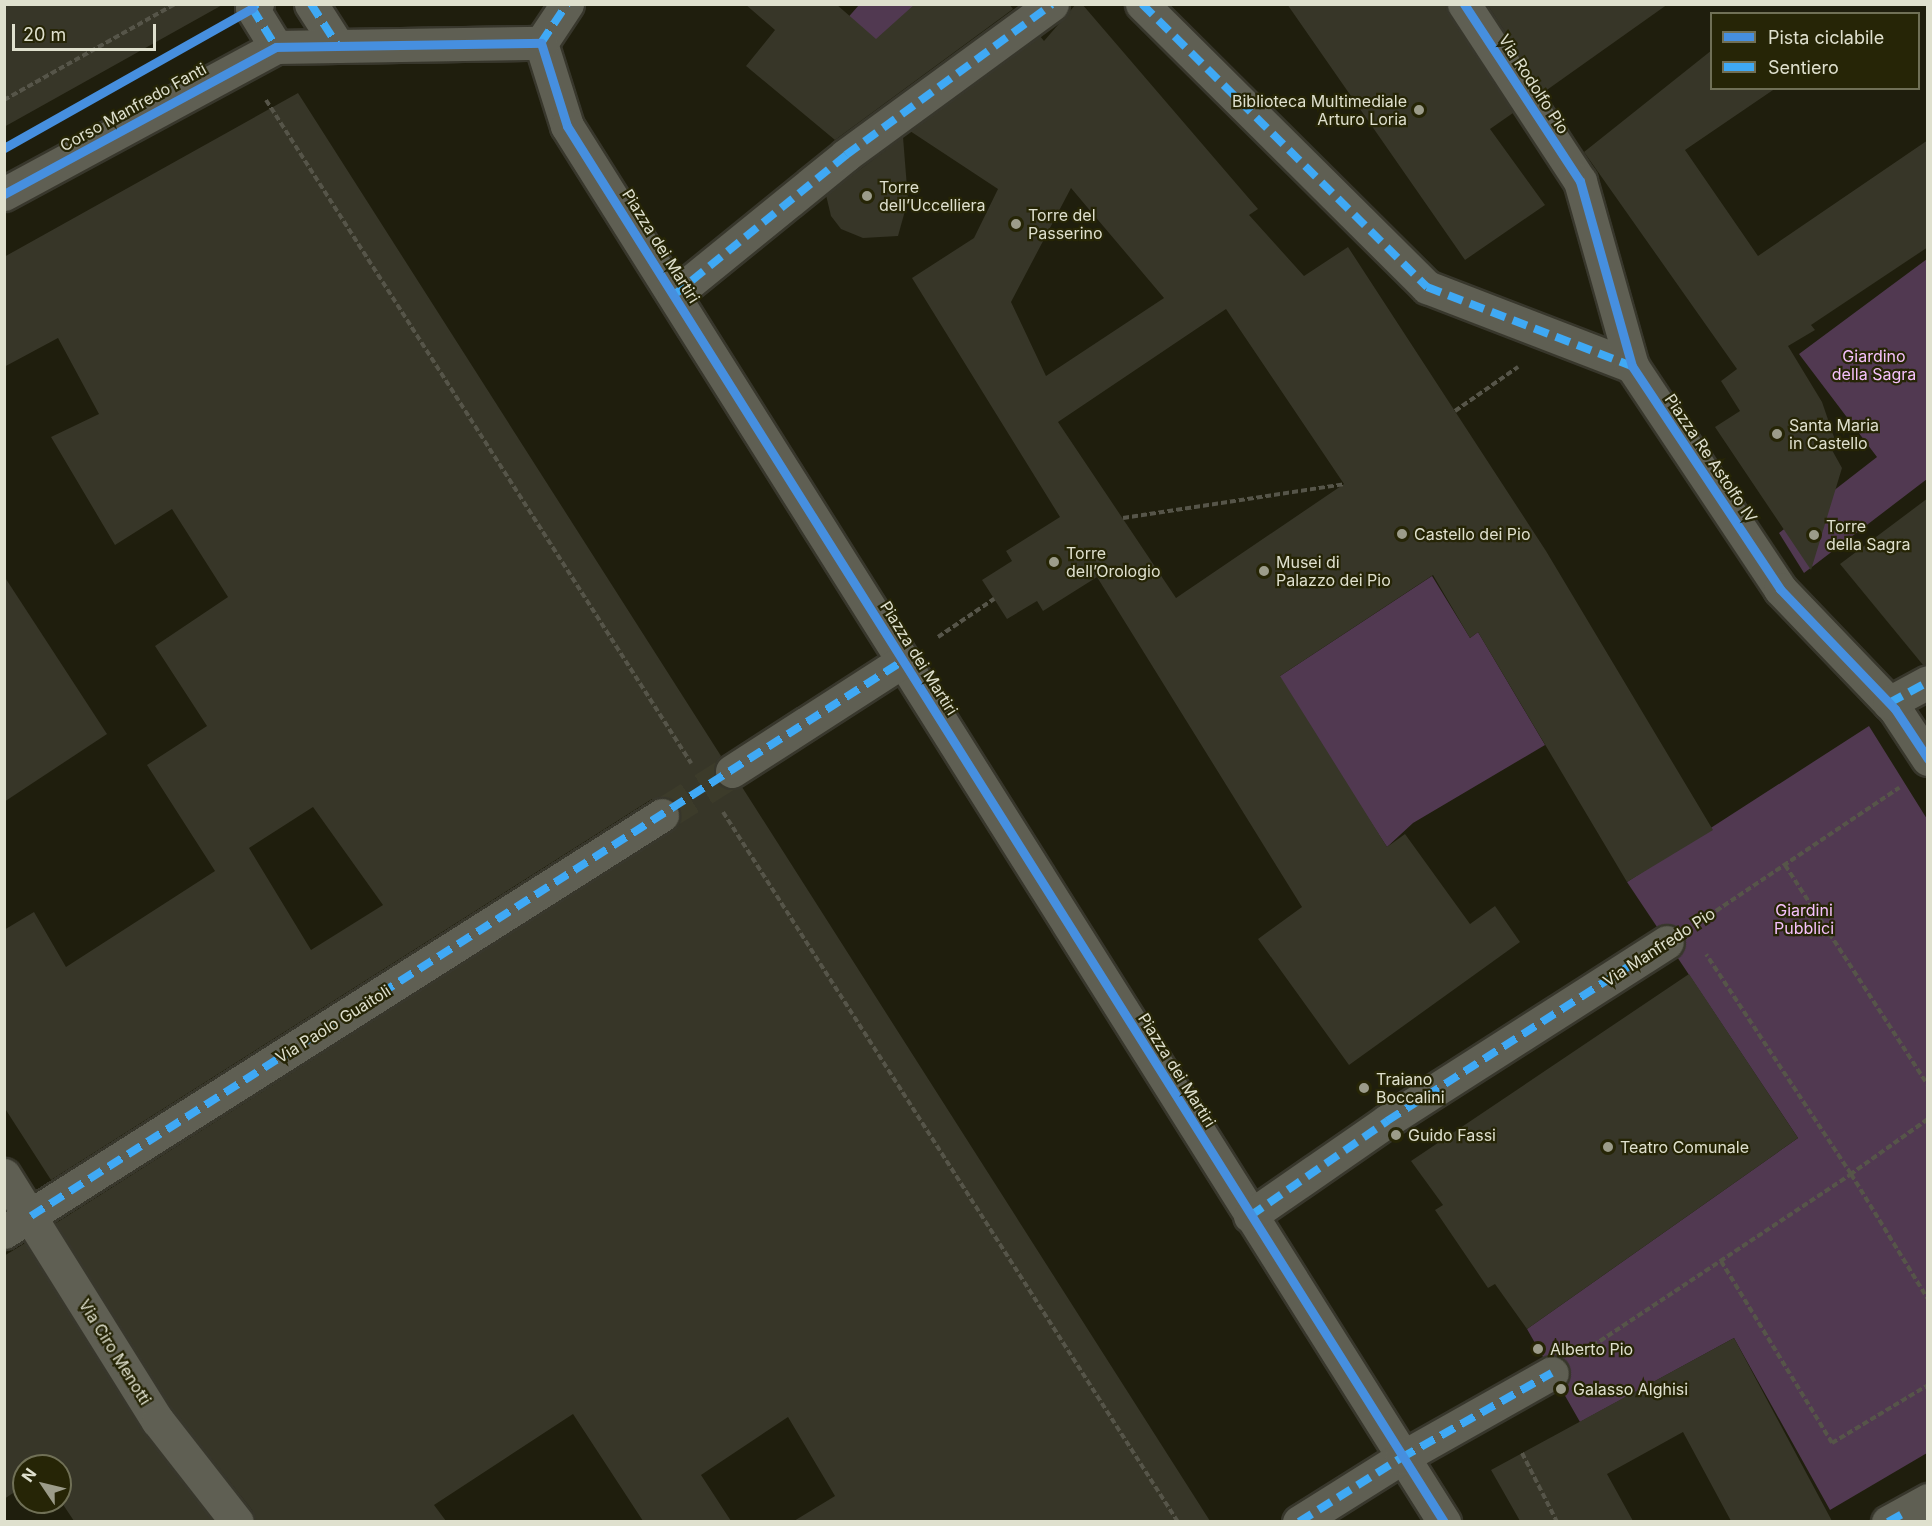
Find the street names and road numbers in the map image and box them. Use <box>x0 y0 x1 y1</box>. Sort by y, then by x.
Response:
street label: Via Rodolfo Pio <box>1495 31 1573 137</box>
street label: Corso Manfredo Fanti <box>57 59 209 155</box>
street label: Piazza dei Martiri <box>618 185 704 307</box>
street label: Piazza Re Astolfo IV <box>1661 390 1761 526</box>
street label: Piazza dei Martiri <box>876 597 962 719</box>
street label: Via Manfredo Pio <box>1599 904 1719 990</box>
street label: Via Paolo Guaitoli <box>272 981 394 1067</box>
street label: Piazza dei Martiri <box>1134 1009 1220 1131</box>
street label: Via Ciro Menotti <box>75 1296 155 1408</box>

